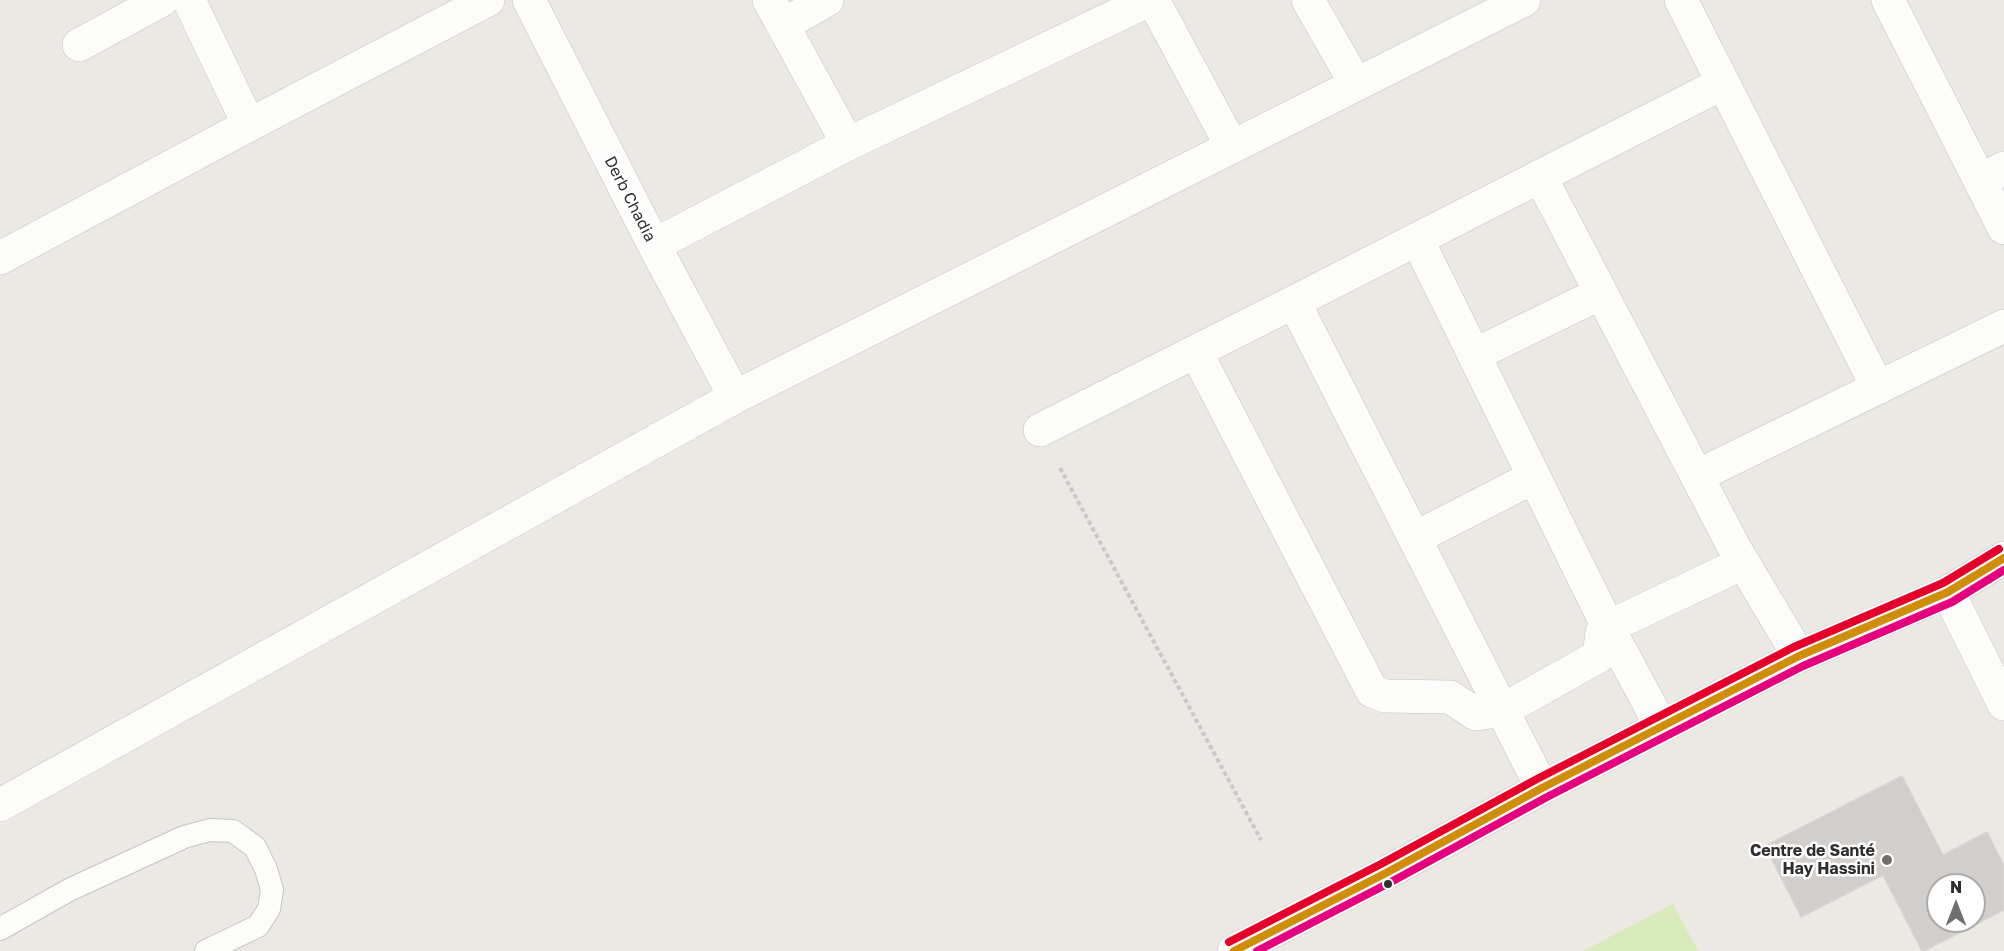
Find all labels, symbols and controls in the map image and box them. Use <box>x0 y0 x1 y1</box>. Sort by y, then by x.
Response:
street label: Derb Chadia <box>600 153 660 245</box>
place label: Centre de Santé Hay Hassini <box>1750 841 1875 879</box>
marker: Centre de Santé Hay Hassini <box>1880 853 1894 867</box>
north arrow <box>1926 873 1986 933</box>
text: N <box>1950 877 1962 897</box>
unlabelled marker <box>1382 878 1394 890</box>

